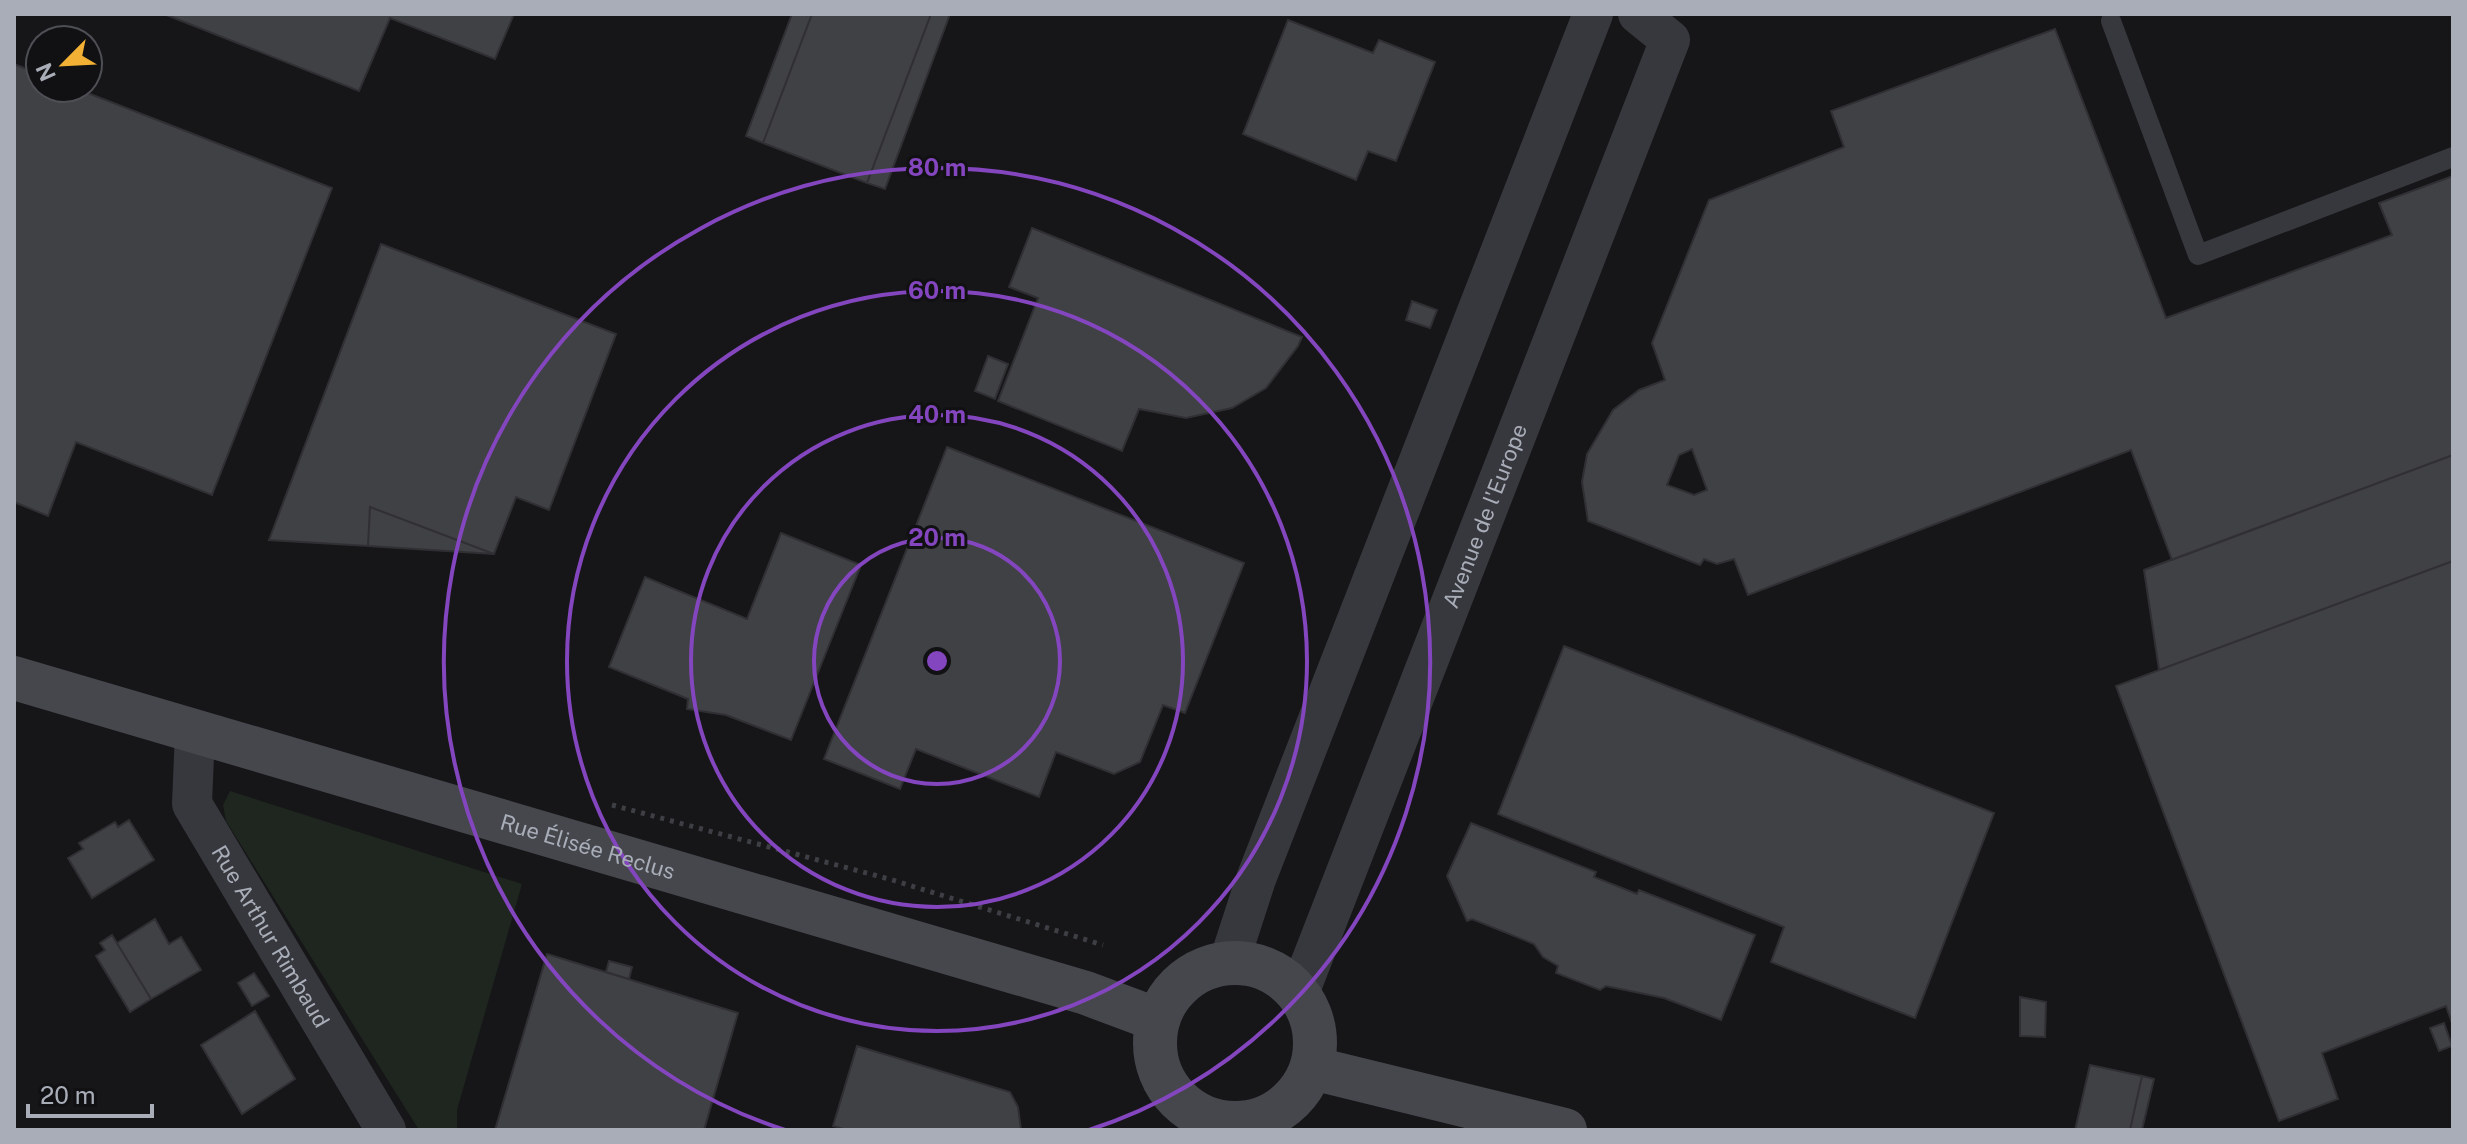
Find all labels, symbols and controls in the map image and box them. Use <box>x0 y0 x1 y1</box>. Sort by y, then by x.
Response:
north arrow <box>24 24 104 104</box>
text: N <box>30 59 61 85</box>
text: 80 m <box>908 153 966 181</box>
text: 60 m <box>908 276 966 304</box>
text: 40 m <box>908 400 966 428</box>
street label: Avenue de l'Europe <box>1437 420 1532 612</box>
text: 20 m <box>908 523 966 551</box>
centre of rings <box>923 647 951 675</box>
street label: Rue Élisée Reclus <box>497 809 678 885</box>
street label: Rue Arthur Rimbaud <box>206 840 335 1032</box>
scale bar <box>28 1068 152 1118</box>
text: 20 m <box>40 1081 96 1109</box>

